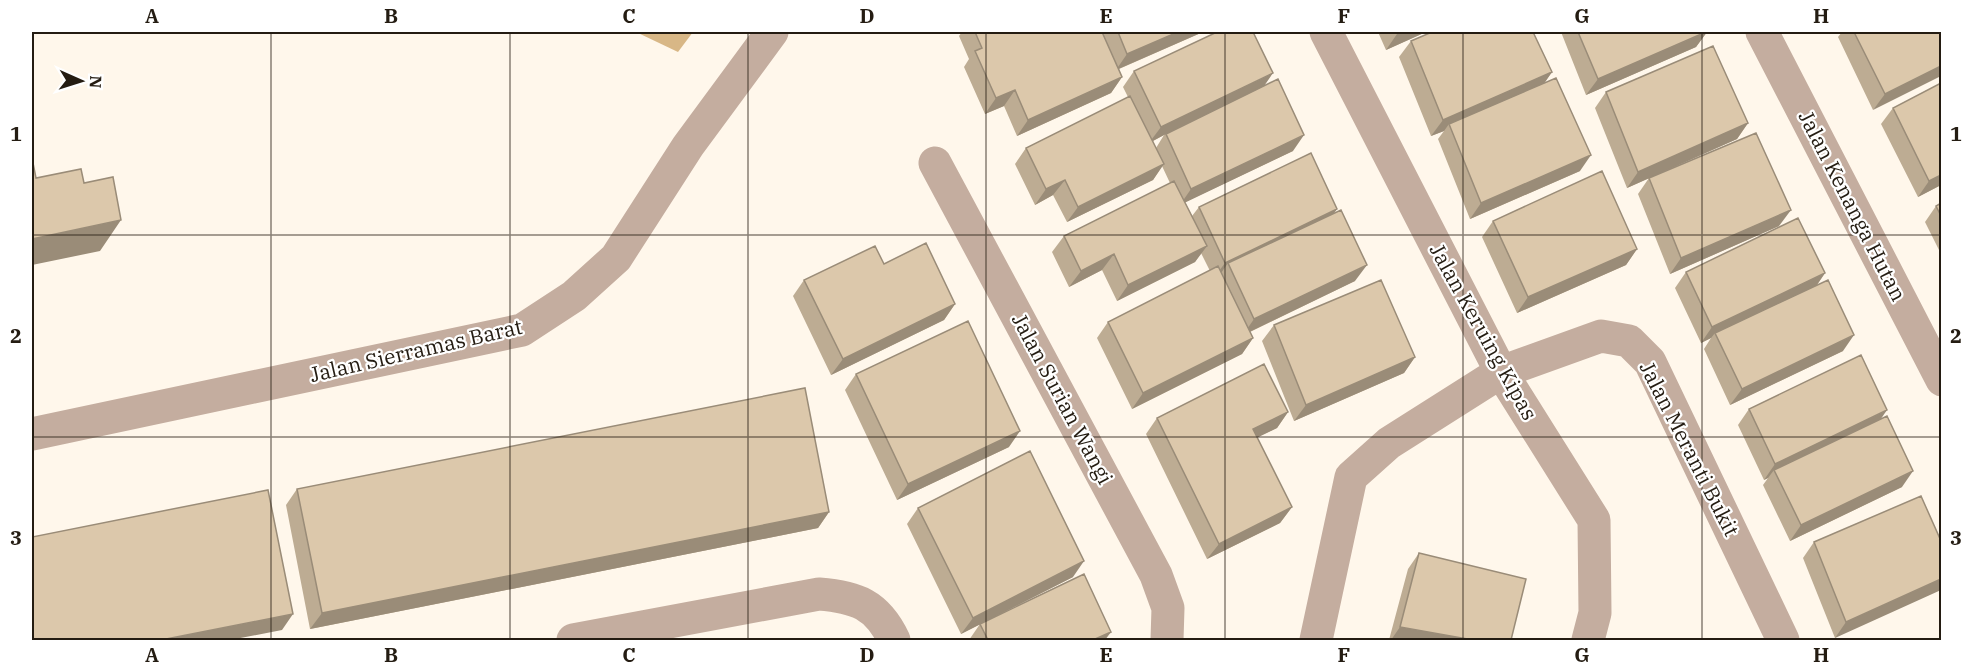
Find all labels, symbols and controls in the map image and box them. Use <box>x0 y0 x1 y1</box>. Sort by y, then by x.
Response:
text: A <box>145 2 159 29</box>
text: B <box>384 2 398 29</box>
text: C <box>622 2 636 29</box>
text: D <box>859 2 875 29</box>
text: E <box>1099 2 1113 29</box>
text: F <box>1338 2 1350 29</box>
text: G <box>1574 2 1590 29</box>
text: H <box>1813 2 1829 29</box>
north arrow <box>51 51 111 111</box>
text: N <box>86 75 106 89</box>
street label: Jalan Kenanga Hutan <box>1793 105 1913 306</box>
text: 1 <box>10 120 22 147</box>
text: 1 <box>1950 120 1962 147</box>
street label: Jalan Keruing Kipas <box>1424 238 1544 425</box>
street label: Jalan Surian Wangi <box>1006 308 1120 489</box>
street label: Jalan Sierramas Barat <box>307 312 525 388</box>
text: 2 <box>10 322 22 349</box>
text: 2 <box>1950 322 1962 349</box>
street label: Jalan Meranti Bukit <box>1634 356 1746 541</box>
text: 3 <box>10 524 22 551</box>
text: 3 <box>1950 524 1962 551</box>
text: A <box>145 641 159 668</box>
text: B <box>384 641 398 668</box>
text: C <box>622 641 636 668</box>
text: D <box>859 641 875 668</box>
text: E <box>1099 641 1113 668</box>
text: F <box>1338 641 1350 668</box>
text: G <box>1574 641 1590 668</box>
text: H <box>1813 641 1829 668</box>

